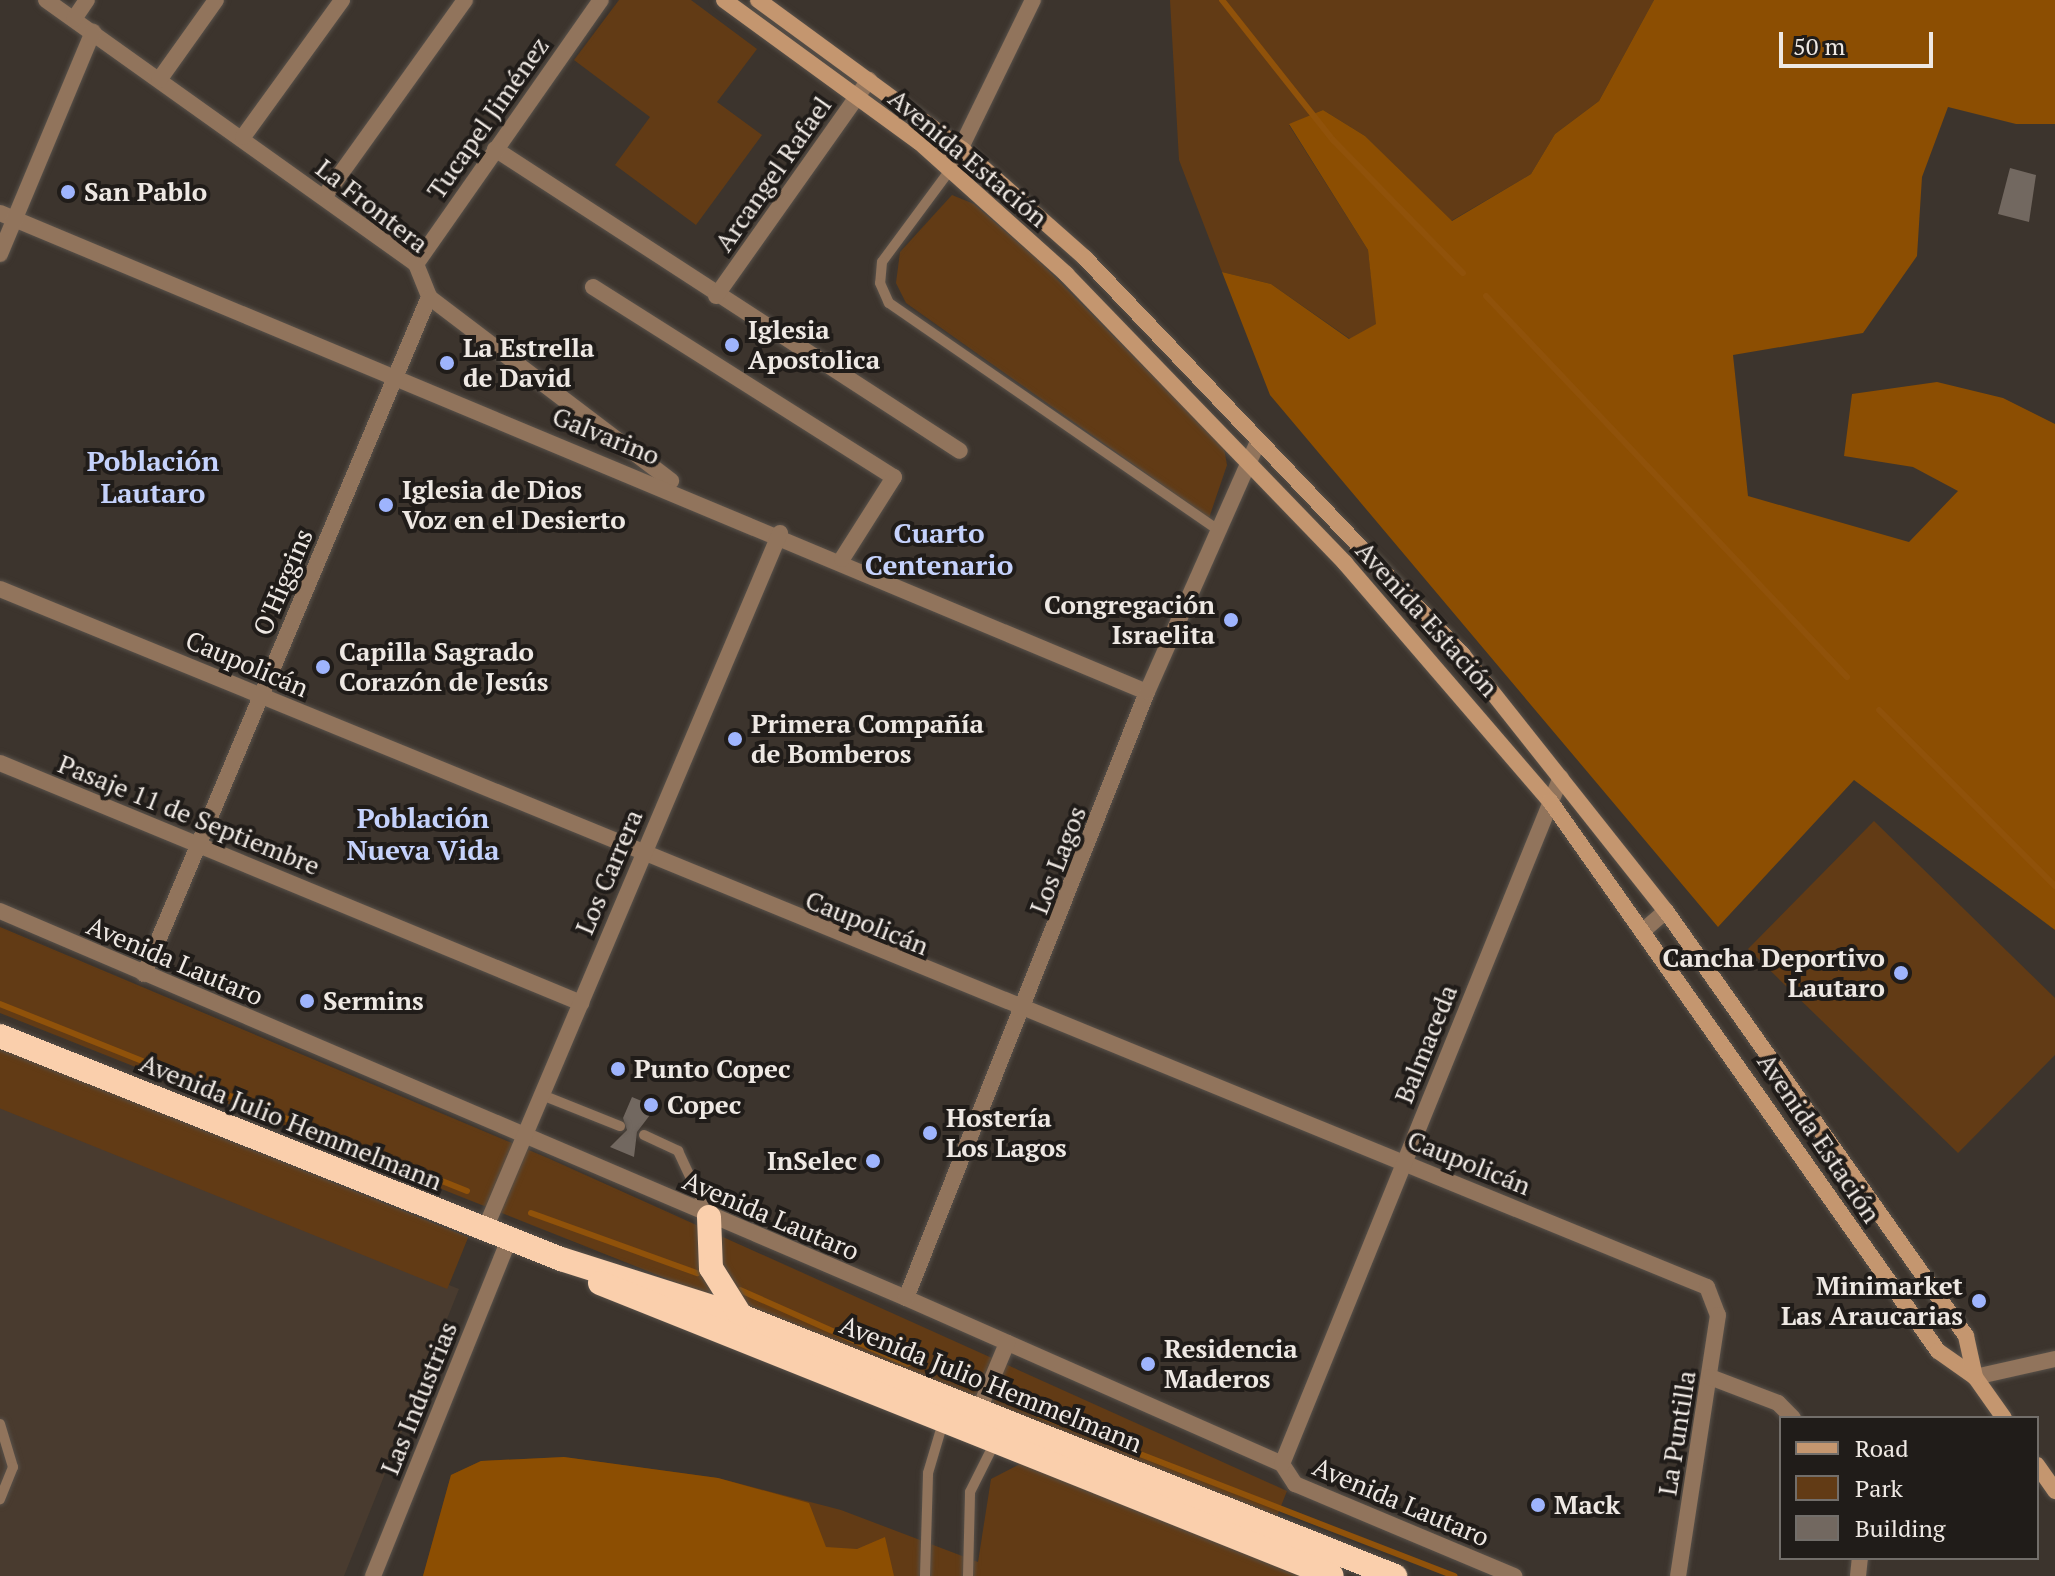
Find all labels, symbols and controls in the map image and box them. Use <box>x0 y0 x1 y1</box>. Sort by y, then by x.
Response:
scale bar <box>1783 16 1937 66</box>
text: 50 m <box>1793 30 1845 62</box>
street label: Tucapel Jiménez <box>421 31 555 205</box>
street label: Avenida Estación <box>882 82 1054 234</box>
street label: Arcangel Rafael <box>708 91 838 257</box>
street label: La Frontera <box>310 153 434 259</box>
place label: San Pablo <box>84 176 207 208</box>
marker: San Pablo <box>59 183 77 201</box>
place label: Iglesia Apostolica <box>748 314 880 376</box>
place label: La Estrella de David <box>463 332 594 394</box>
marker: Iglesia Apostolica <box>723 336 741 354</box>
marker: La Estrella de David <box>438 354 456 372</box>
street label: Galvarino <box>548 400 664 472</box>
district label: Población Lautaro <box>87 444 219 510</box>
place label: Iglesia de Dios Voz en el Desierto <box>402 474 626 536</box>
marker: Iglesia de Dios Voz en el Desierto <box>377 496 395 514</box>
district label: Cuarto Centenario <box>865 516 1013 582</box>
street label: O'Higgins <box>247 524 319 640</box>
street label: Avenida Estación <box>1349 535 1505 703</box>
place label: Congregación Israelita <box>1044 589 1215 650</box>
marker: Congregación Israelita <box>1222 611 1240 629</box>
street label: Caupolicán <box>181 624 313 704</box>
place label: Capilla Sagrado Corazón de Jesús <box>339 636 548 698</box>
marker: Capilla Sagrado Corazón de Jesús <box>314 658 332 676</box>
place label: Primera Compañía de Bomberos <box>751 708 984 770</box>
marker: Primera Compañía de Bomberos <box>726 730 744 748</box>
street label: Pasaje 11 de Septiembre <box>54 748 324 882</box>
district label: Población Nueva Vida <box>346 801 500 867</box>
street label: Los Lagos <box>1023 802 1093 918</box>
street label: Los Carrera <box>569 805 649 939</box>
street label: Caupolicán <box>801 884 933 962</box>
street label: Avenida Lautaro <box>82 910 268 1012</box>
place label: Cancha Deportivo Lautaro <box>1662 942 1885 1004</box>
marker: Cancha Deportivo Lautaro <box>1892 964 1910 982</box>
street label: Balmaceda <box>1388 980 1464 1108</box>
place label: Sermins <box>323 985 424 1017</box>
marker: Sermins <box>298 992 316 1010</box>
street label: Avenida Julio Hemmelmann <box>135 1047 447 1197</box>
street label: Avenida Estación <box>1751 1047 1887 1229</box>
place label: Punto Copec <box>634 1053 790 1085</box>
marker: Punto Copec <box>609 1060 627 1078</box>
place label: Copec <box>667 1089 741 1121</box>
marker: Copec <box>642 1096 660 1114</box>
place label: Hostería Los Lagos <box>946 1102 1067 1164</box>
marker: Hostería Los Lagos <box>921 1124 939 1142</box>
street label: Caupolicán <box>1403 1124 1535 1202</box>
place label: InSelec <box>767 1145 857 1177</box>
marker: InSelec <box>864 1152 882 1170</box>
street label: Avenida Lautaro <box>678 1165 864 1267</box>
place label: Minimarket Las Araucarias <box>1781 1270 1963 1332</box>
marker: Minimarket Las Araucarias <box>1970 1292 1988 1310</box>
street label: Avenida Julio Hemmelmann <box>835 1309 1147 1459</box>
street label: Las Industrias <box>374 1317 464 1479</box>
place label: Residencia Maderos <box>1164 1333 1298 1394</box>
marker: Residencia Maderos <box>1139 1355 1157 1373</box>
street label: La Puntilla <box>1652 1368 1702 1498</box>
legend <box>1779 1416 2039 1560</box>
text: Road <box>1855 1432 1909 1464</box>
street label: Avenida Lautaro <box>1308 1451 1494 1553</box>
text: Park <box>1855 1472 1903 1504</box>
place label: Mack <box>1554 1489 1620 1521</box>
marker: Mack <box>1529 1496 1547 1514</box>
text: Building <box>1855 1512 1945 1544</box>

